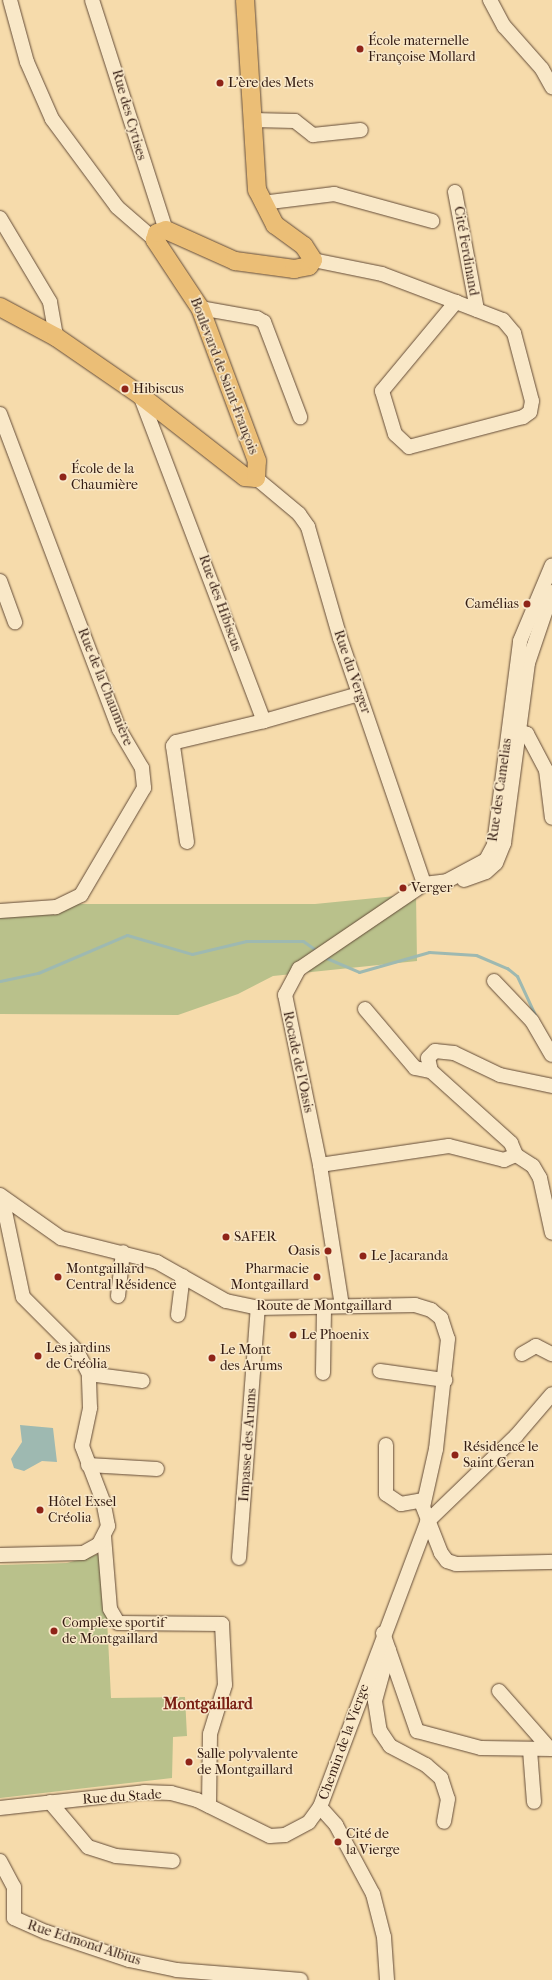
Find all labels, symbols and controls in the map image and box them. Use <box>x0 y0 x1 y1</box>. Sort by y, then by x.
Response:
place label: École maternelle Françoise Mollard <box>368 33 476 66</box>
marker: École maternelle Françoise Mollard <box>355 44 365 54</box>
street label: Rue des Cytises <box>108 68 150 162</box>
place label: L'ère des Mets <box>228 75 314 91</box>
marker: L'ère des Mets <box>215 78 225 88</box>
street label: Cité Ferdinand <box>450 205 482 297</box>
street label: Boulevard de Saint-François <box>186 295 262 457</box>
place label: Hibiscus <box>133 381 184 397</box>
marker: Hibiscus <box>120 384 130 394</box>
place label: École de la Chaumière <box>71 461 138 494</box>
marker: École de la Chaumière <box>58 472 68 482</box>
street label: Rue des Hibiscus <box>195 553 245 653</box>
place label: Camélias <box>465 596 519 612</box>
marker: Camélias <box>522 599 532 609</box>
street label: Rue de la Chaumière <box>74 626 136 748</box>
street label: Rue du Verger <box>330 628 374 716</box>
street label: Rue des Camelias <box>484 737 516 843</box>
place label: Verger <box>411 880 453 896</box>
marker: Verger <box>398 883 408 893</box>
street label: Rocade de l'Oasis <box>279 1010 317 1114</box>
place label: SAFER <box>234 1229 277 1245</box>
marker: SAFER <box>221 1232 231 1242</box>
place label: Oasis <box>288 1243 320 1259</box>
marker: Oasis <box>323 1246 333 1256</box>
place label: Le Jacaranda <box>371 1248 448 1264</box>
marker: Le Jacaranda <box>358 1251 368 1261</box>
place label: Montgaillard Central Résidence <box>66 1261 176 1294</box>
place label: Pharmacie Montgaillard <box>231 1261 309 1294</box>
marker: Montgaillard Central Résidence <box>53 1272 63 1282</box>
marker: Pharmacie Montgaillard <box>312 1272 322 1282</box>
street label: Route de Montgaillard <box>256 1298 392 1314</box>
place label: Le Phoenix <box>301 1327 369 1343</box>
marker: Le Phoenix <box>288 1330 298 1340</box>
place label: Les jardins de Créolia <box>46 1340 110 1372</box>
place label: Le Mont des Arums <box>220 1342 283 1374</box>
marker: Les jardins de Créolia <box>33 1351 43 1361</box>
marker: Le Mont des Arums <box>207 1353 217 1363</box>
street label: Impasse des Arums <box>236 1388 260 1502</box>
place label: Résidence le Saint Geran <box>463 1439 539 1472</box>
marker: Résidence le Saint Geran <box>450 1450 460 1460</box>
place label: Hôtel Exsel Créolia <box>48 1494 116 1526</box>
marker: Hôtel Exsel Créolia <box>35 1505 45 1515</box>
place label: Complexe sportif de Montgaillard <box>62 1615 165 1648</box>
marker: Complexe sportif de Montgaillard <box>49 1626 59 1636</box>
street label: Chemin de la Vierge <box>315 1682 373 1802</box>
district label: Montgaillard <box>163 1694 253 1714</box>
place label: Salle polyvalente de Montgaillard <box>197 1746 298 1778</box>
marker: Salle polyvalente de Montgaillard <box>184 1757 194 1767</box>
street label: Rue du Stade <box>82 1786 162 1808</box>
place label: Cité de la Vierge <box>346 1826 400 1858</box>
marker: Cité de la Vierge <box>333 1837 343 1847</box>
street label: Rue Edmond Albius <box>25 1917 143 1969</box>

